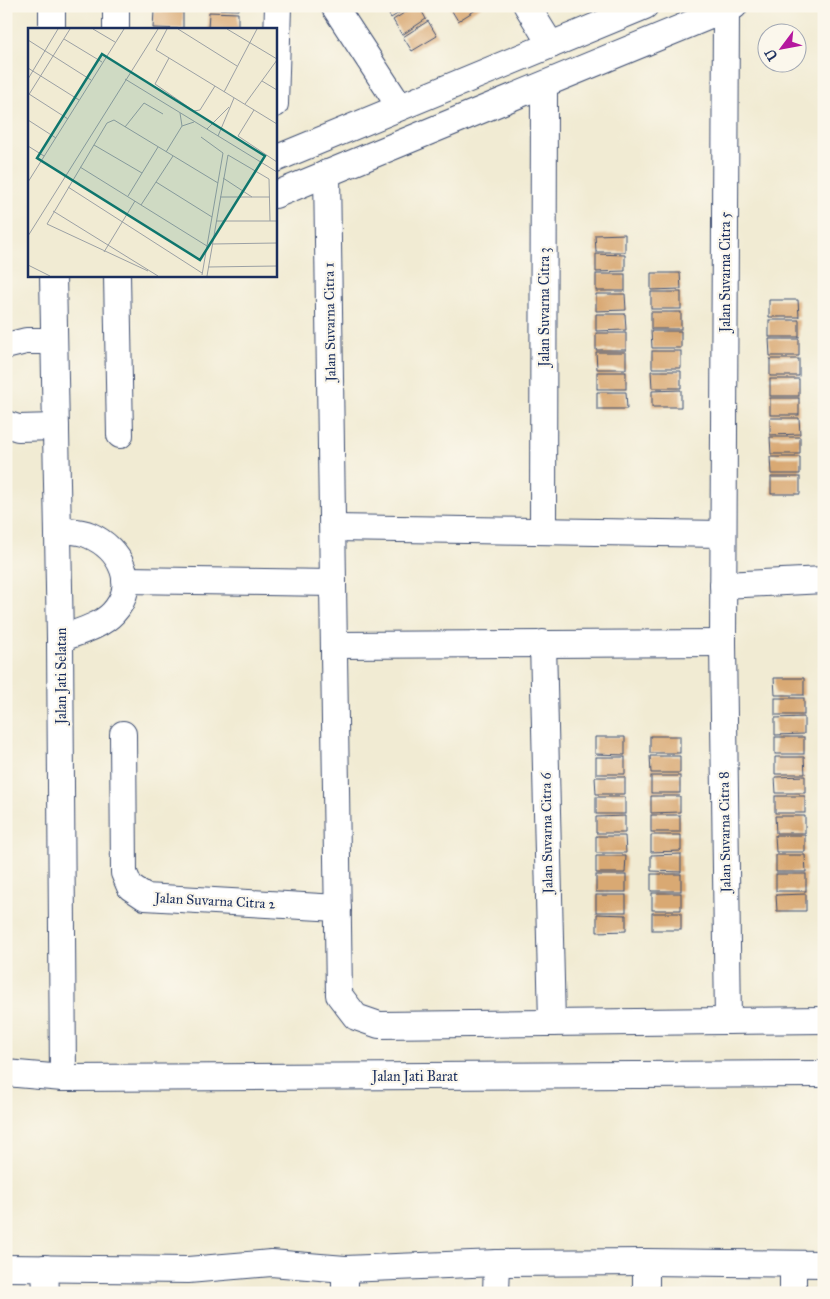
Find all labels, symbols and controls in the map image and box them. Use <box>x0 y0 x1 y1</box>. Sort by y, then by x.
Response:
north arrow <box>758 22 808 72</box>
inset map <box>28 28 276 276</box>
text: U <box>761 45 782 64</box>
street label: Jalan Suvarna Citra 5 <box>717 211 735 334</box>
street label: Jalan Suvarna Citra 3 <box>536 247 554 369</box>
street label: Jalan Suvarna Citra 1 <box>320 262 341 384</box>
street label: Jalan Jati Selatan <box>53 627 71 726</box>
street label: Jalan Suvarna Citra 8 <box>715 771 736 895</box>
street label: Jalan Suvarna Citra 6 <box>537 772 558 896</box>
street label: Jalan Suvarna Citra 2 <box>152 889 276 914</box>
street label: Jalan Jati Barat <box>370 1068 458 1086</box>

